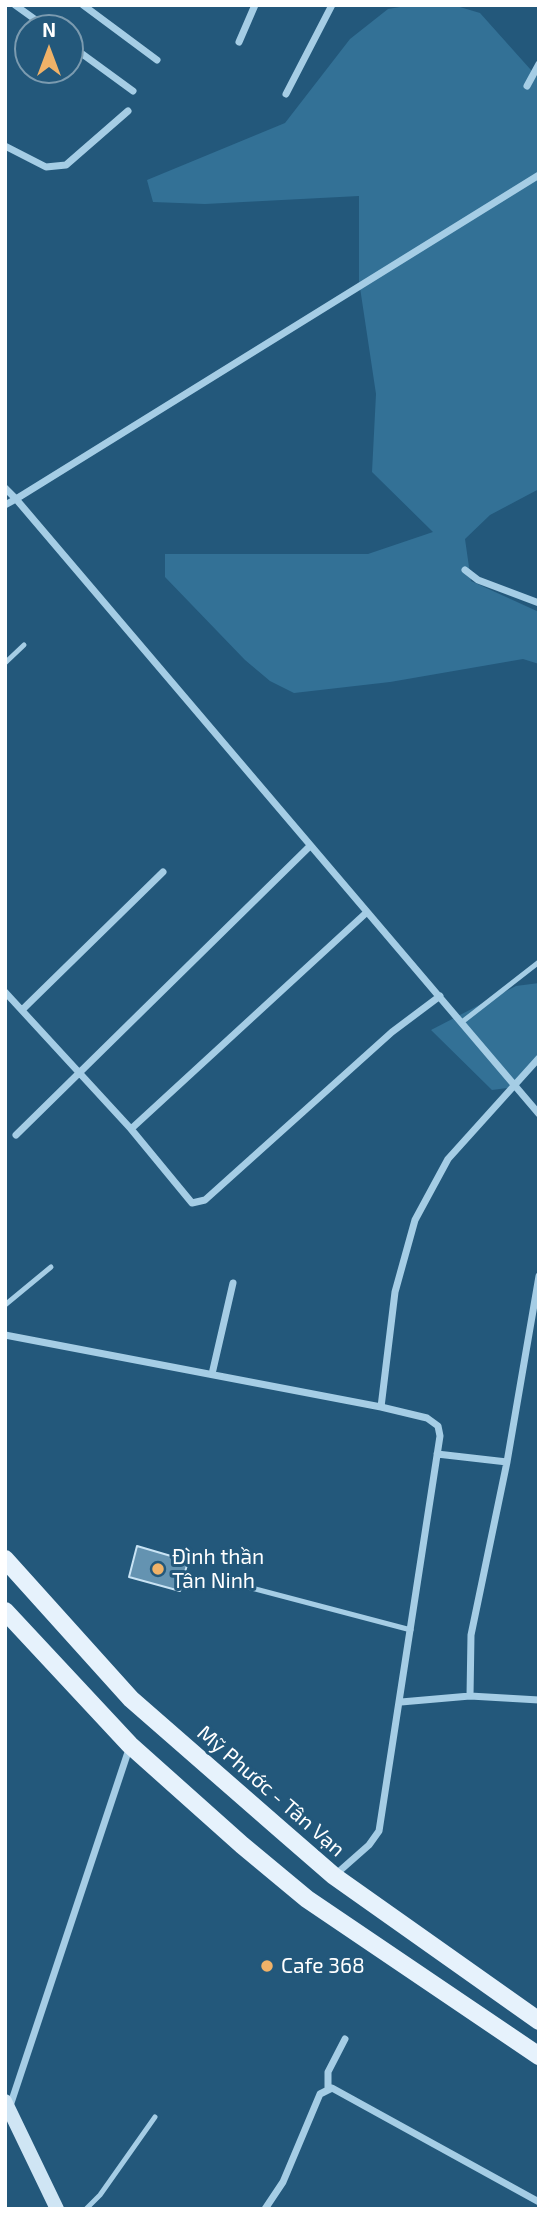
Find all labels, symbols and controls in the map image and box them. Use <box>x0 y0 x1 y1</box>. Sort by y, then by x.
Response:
north arrow <box>14 14 84 84</box>
text: N <box>42 18 56 41</box>
place label: Đình thần Tân Ninh <box>172 1544 264 1594</box>
marker: Đình thần Tân Ninh <box>150 1561 166 1577</box>
street label: Mỹ Phước - Tân Vạn <box>192 1720 350 1862</box>
place label: Cafe 368 <box>281 1953 365 1979</box>
marker: Cafe 368 <box>259 1958 275 1974</box>

